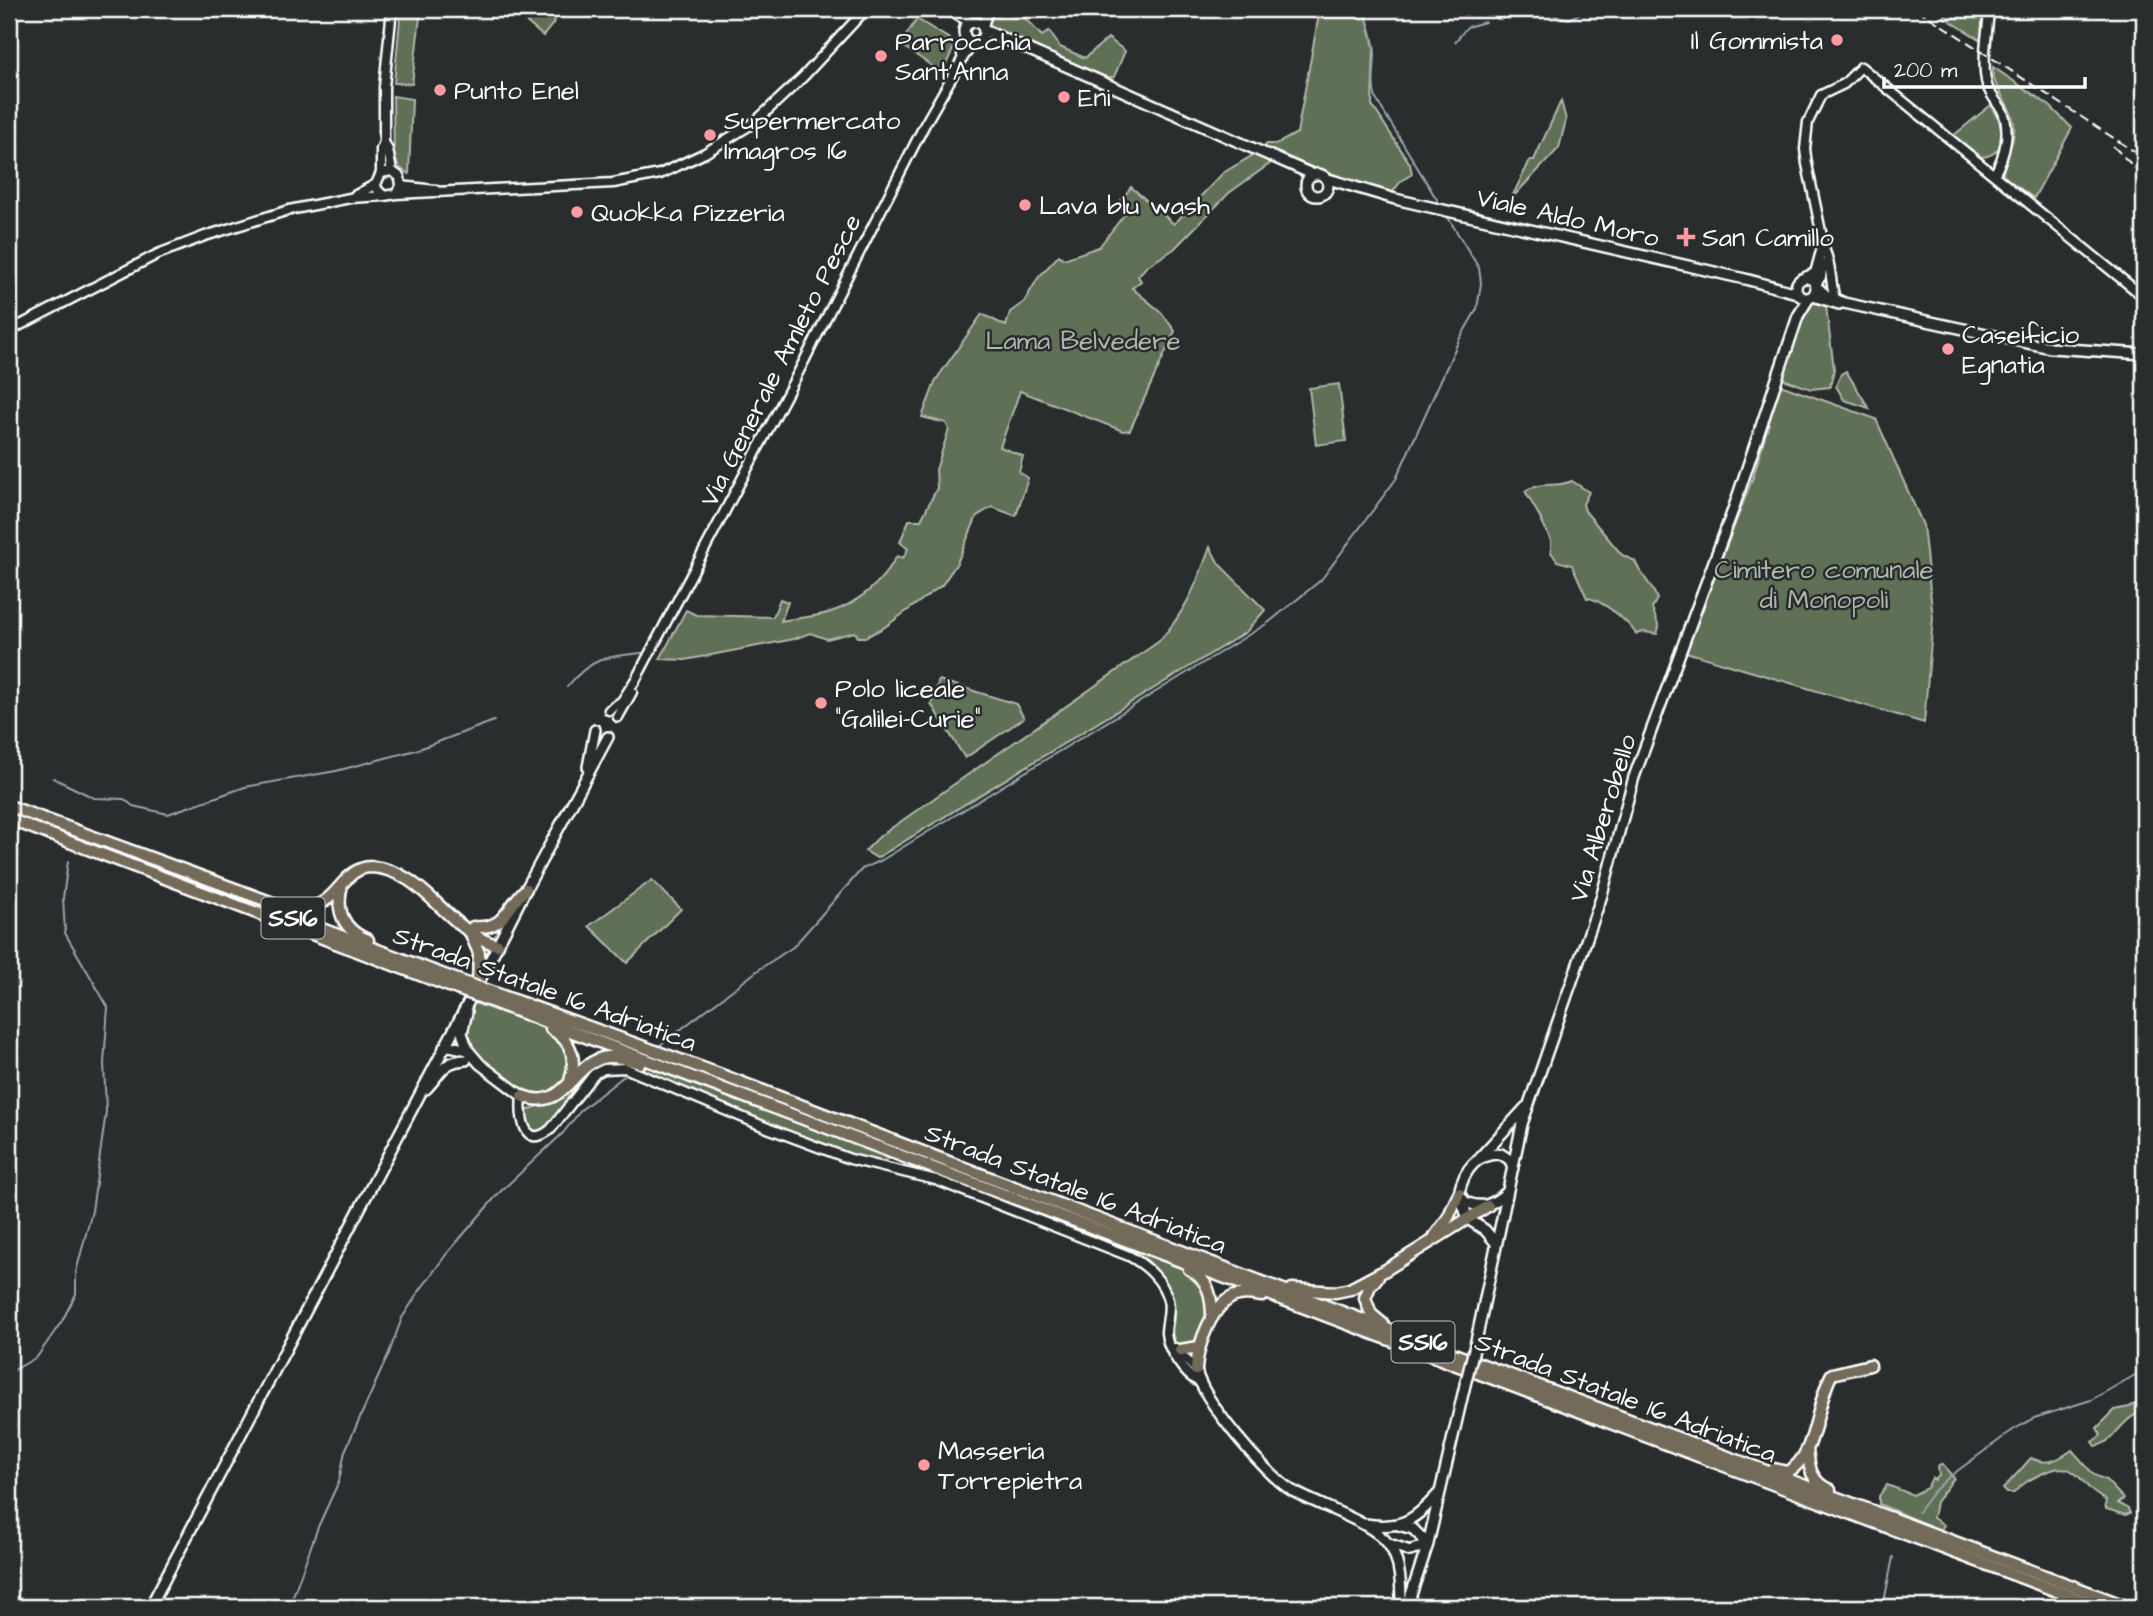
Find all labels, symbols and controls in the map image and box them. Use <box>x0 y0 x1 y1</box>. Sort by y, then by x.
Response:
place label: Il Gommista <box>1691 23 1823 59</box>
place label: Parrocchia Sant'Anna <box>895 24 1031 90</box>
marker: Il Gommista <box>1829 32 1845 48</box>
scale bar <box>1884 46 2085 90</box>
marker: Parrocchia Sant'Anna <box>873 48 889 64</box>
text: 200 m <box>1894 56 1958 85</box>
place label: Punto Enel <box>454 73 579 109</box>
place label: Eni <box>1078 80 1110 116</box>
marker: Punto Enel <box>432 82 448 98</box>
marker: Eni <box>1056 89 1072 105</box>
place label: Supermercato Imagros 16 <box>724 103 901 171</box>
marker: Supermercato Imagros 16 <box>702 127 718 143</box>
street label: Viale Aldo Moro <box>1473 179 1663 257</box>
place label: Lava blu wash <box>1039 188 1210 224</box>
place label: Quokka Pizzeria <box>591 195 785 231</box>
marker: Lava blu wash <box>1017 197 1033 213</box>
marker: Quokka Pizzeria <box>569 204 585 220</box>
street label: Via Generale Amleto Pesce <box>691 208 870 513</box>
place label: San Camillo <box>1702 220 1834 256</box>
marker: San Camillo <box>1676 227 1696 247</box>
place label: Caseificio Egnatia <box>1962 317 2079 385</box>
park label: Lama Belvedere <box>985 323 1181 359</box>
marker: Caseificio Egnatia <box>1940 341 1956 357</box>
park label: Cimitero comunale di Monopoli <box>1714 552 1934 618</box>
place label: Polo liceale "Galilei-Curie" <box>835 671 981 737</box>
marker: Polo liceale "Galilei-Curie" <box>813 695 829 711</box>
street label: Via Alberobello <box>1560 730 1646 907</box>
road number: SS16 <box>262 898 324 938</box>
street label: Strada Statale 16 Adriatica <box>388 917 701 1061</box>
street label: Strada Statale 16 Adriatica <box>920 1115 1232 1263</box>
road number: SS16 <box>1392 1322 1454 1362</box>
street label: Strada Statale 16 Adriatica <box>1470 1324 1782 1472</box>
place label: Masseria Torrepietra <box>938 1433 1082 1499</box>
marker: Masseria Torrepietra <box>916 1457 932 1473</box>

